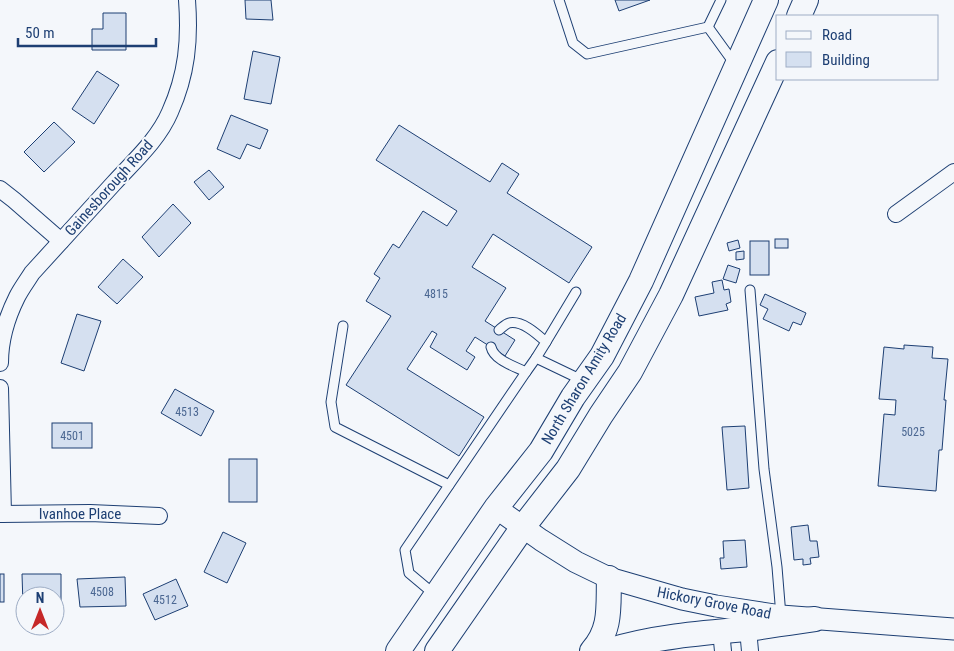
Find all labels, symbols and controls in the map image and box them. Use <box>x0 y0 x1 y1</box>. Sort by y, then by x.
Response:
scale bar <box>18 15 155 47</box>
legend <box>776 15 939 80</box>
text: 50 m <box>25 24 55 42</box>
text: Road <box>822 26 852 44</box>
text: Building <box>822 51 870 69</box>
street label: Gainesborough Road <box>61 136 157 240</box>
house number: 4815 <box>424 287 448 301</box>
street label: North Sharon Amity Road <box>538 310 630 448</box>
house number: 4513 <box>175 405 199 419</box>
house number: 5025 <box>901 425 925 439</box>
house number: 4501 <box>60 429 84 443</box>
street label: Ivanhoe Place <box>39 505 121 523</box>
street label: Hickory Grove Road <box>655 583 773 623</box>
house number: 4508 <box>90 585 114 599</box>
north arrow <box>15 586 65 636</box>
text: N <box>36 590 44 606</box>
house number: 4512 <box>153 593 177 607</box>

